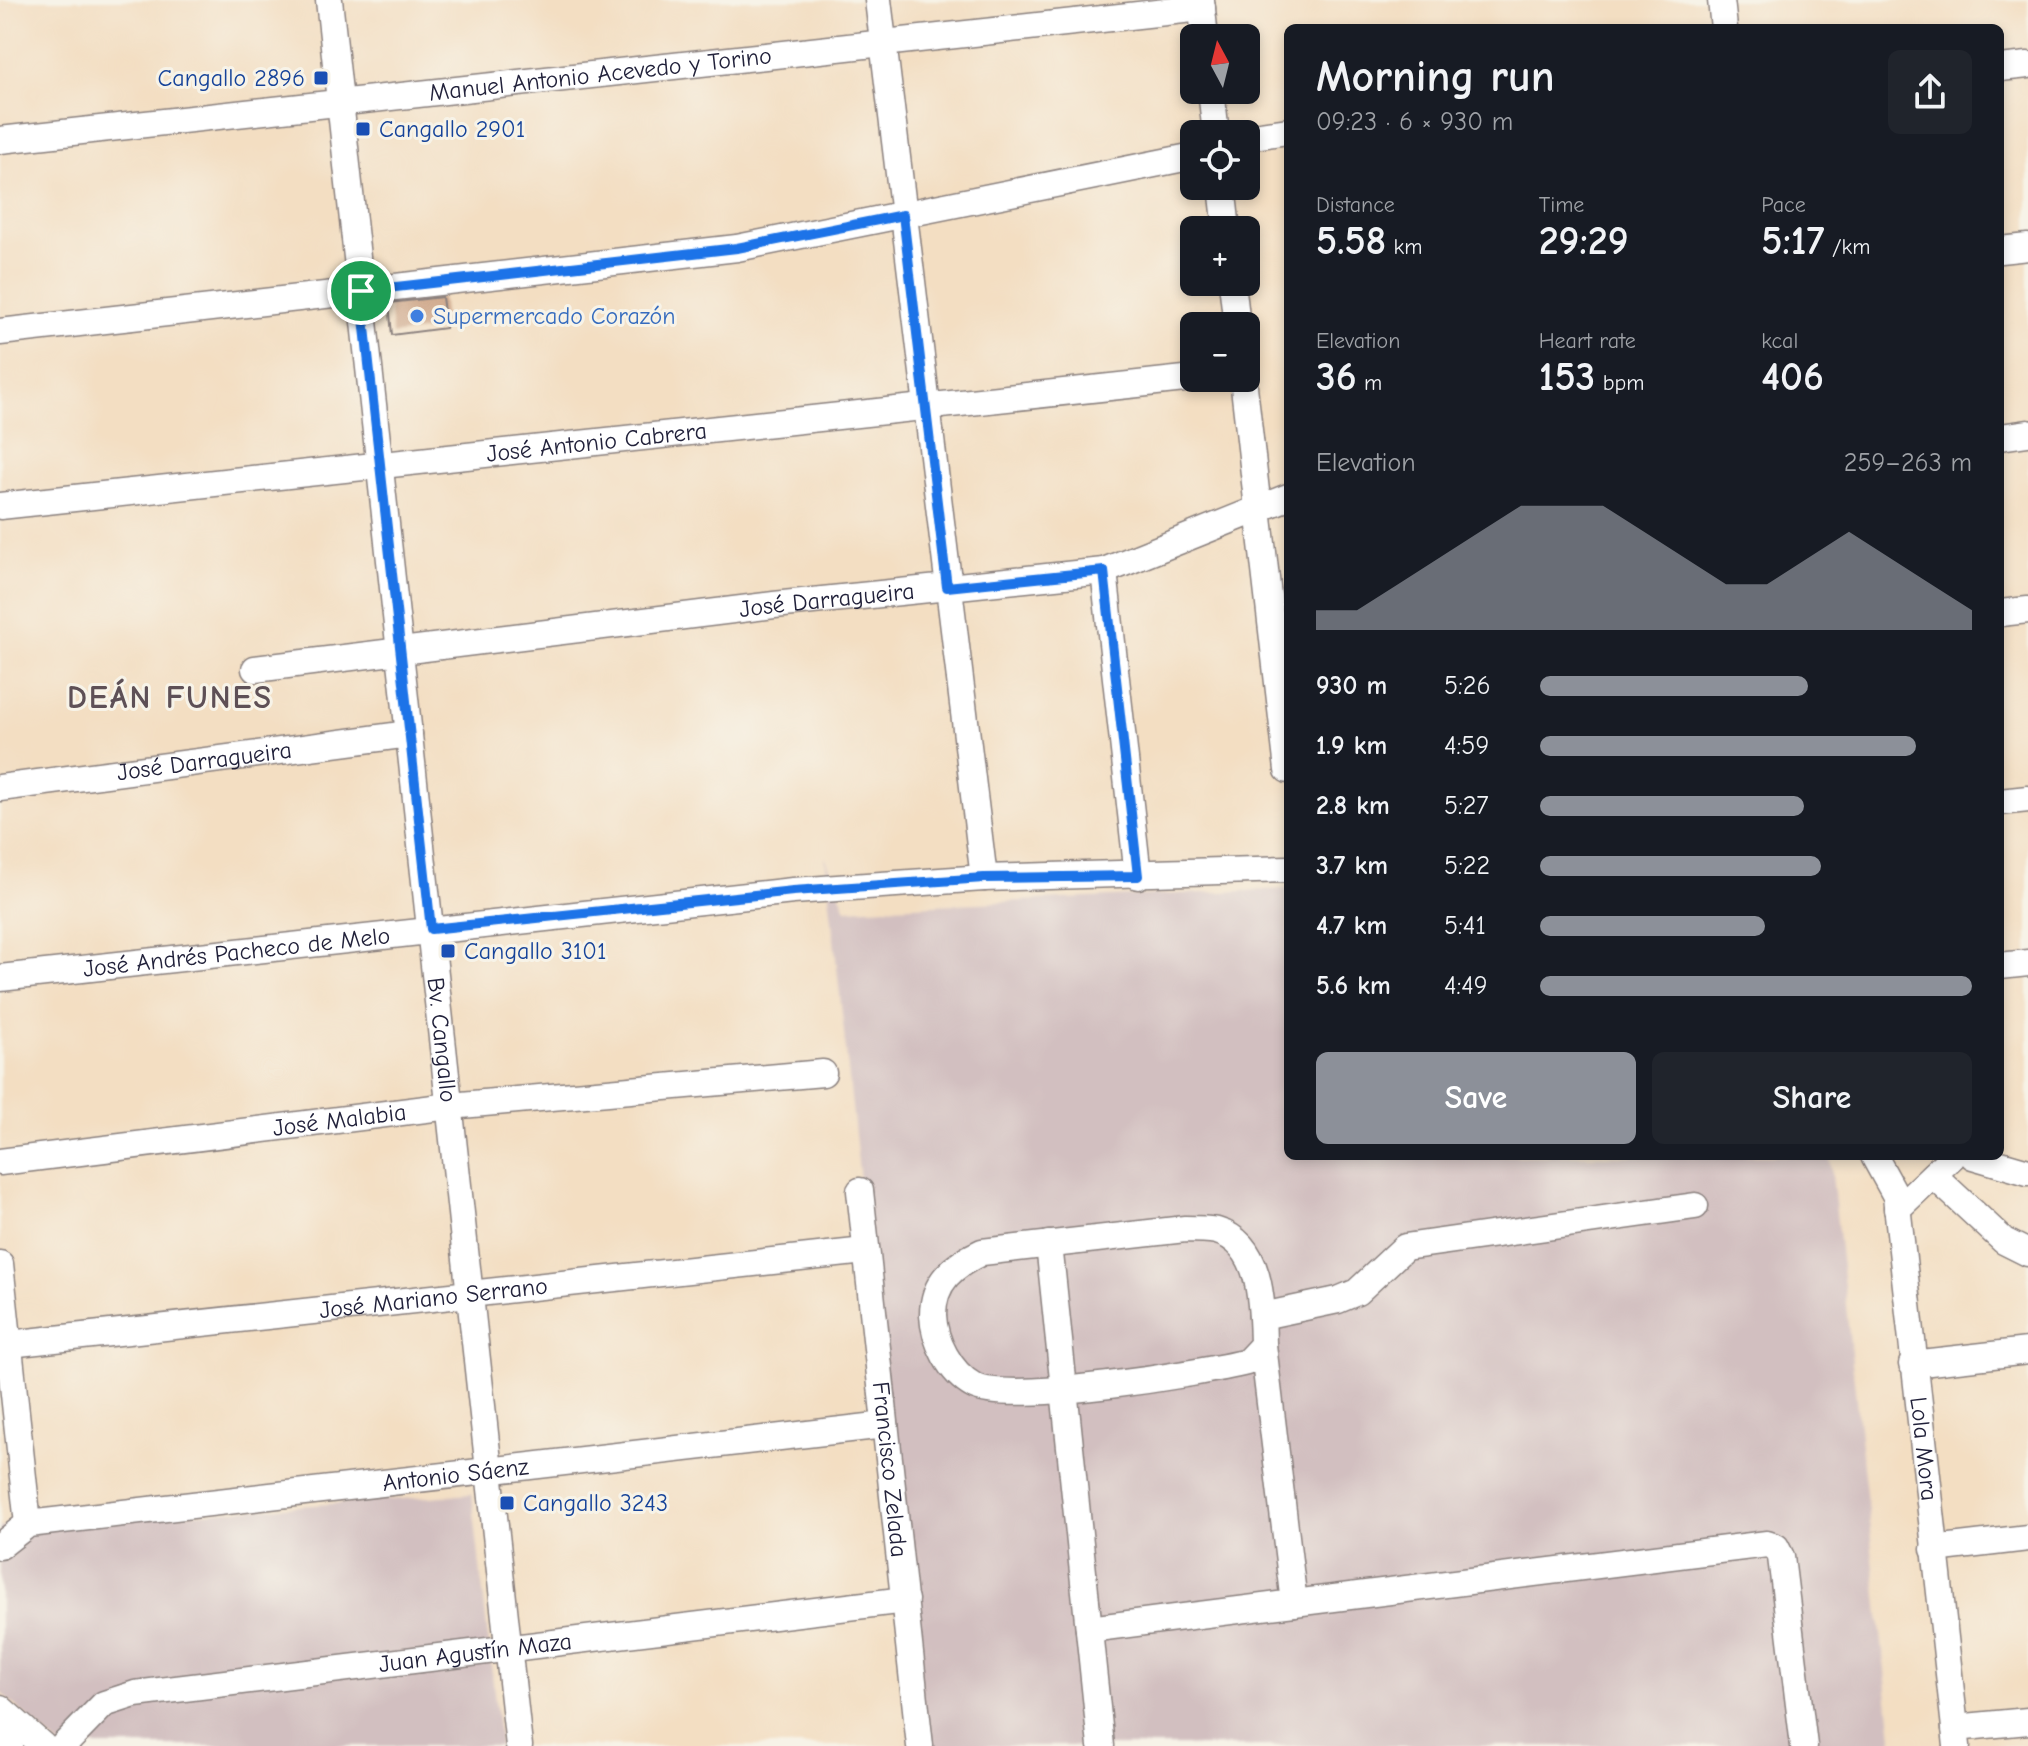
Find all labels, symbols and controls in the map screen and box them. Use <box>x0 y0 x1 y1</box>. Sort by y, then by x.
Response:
north arrow <box>1180 24 1260 104</box>
map controls <box>1180 24 1260 392</box>
street label: Manuel Antonio Acevedo y Torino <box>428 41 773 107</box>
button: share <box>1888 50 1972 134</box>
text: Morning run <box>1316 51 1555 102</box>
place label: Cangallo 2896 <box>158 64 305 92</box>
marker: Cangallo 2896 <box>312 69 330 87</box>
text: 09:23 · 6 × 930 m <box>1316 107 1513 137</box>
place label: Cangallo 2901 <box>379 115 525 143</box>
marker: Cangallo 2901 <box>354 120 372 138</box>
button: locate <box>1180 120 1260 200</box>
text: Distance <box>1316 192 1395 218</box>
text: Time <box>1539 192 1584 218</box>
text: Pace <box>1761 192 1806 218</box>
button: + <box>1180 216 1260 296</box>
text: 5.58 <box>1316 218 1386 264</box>
text: 29:29 <box>1539 218 1629 264</box>
text: 5:17 <box>1761 218 1825 264</box>
text: km <box>1386 234 1422 260</box>
text: /km <box>1825 234 1870 260</box>
pin <box>327 257 395 325</box>
icon: arrive <box>339 269 383 313</box>
place label: Supermercado Corazón <box>433 302 676 330</box>
marker: Supermercado Corazón <box>408 307 426 325</box>
button: − <box>1180 312 1260 392</box>
text: Elevation <box>1316 328 1400 354</box>
text: Heart rate <box>1539 328 1636 354</box>
text: kcal <box>1761 328 1798 354</box>
text: 36 <box>1316 354 1357 400</box>
text: 153 <box>1539 354 1595 400</box>
text: 406 <box>1761 354 1824 400</box>
text: m <box>1357 370 1382 396</box>
text: bpm <box>1595 370 1644 396</box>
street label: José Antonio Cabrera <box>485 416 708 468</box>
text: Elevation <box>1316 448 1416 478</box>
text: 259–263 m <box>1844 448 1972 478</box>
street label: José Darragueira <box>738 577 916 623</box>
text: 930 m <box>1316 671 1387 701</box>
text: 5:26 <box>1444 671 1491 701</box>
district label: DEÁN FUNES <box>67 678 273 716</box>
text: 1.9 km <box>1316 731 1387 761</box>
text: 4:59 <box>1444 731 1489 761</box>
street label: José Darragueira <box>115 736 293 786</box>
text: 2.8 km <box>1316 791 1390 821</box>
text: 5:27 <box>1444 791 1489 821</box>
text: 3.7 km <box>1316 851 1388 881</box>
text: 5:22 <box>1444 851 1490 881</box>
text: 4.7 km <box>1316 911 1387 941</box>
text: 5:41 <box>1444 911 1486 941</box>
street label: José Andrés Pacheco de Melo <box>82 921 392 983</box>
place label: Cangallo 3101 <box>464 937 607 965</box>
marker: Cangallo 3101 <box>439 942 457 960</box>
text: 5.6 km <box>1316 971 1391 1001</box>
text: 4:49 <box>1444 971 1488 1001</box>
street label: Bv. Cangallo <box>421 976 463 1104</box>
button: Save <box>1316 1052 1636 1144</box>
button: Share <box>1652 1052 1972 1144</box>
street label: José Malabia <box>271 1098 408 1142</box>
street label: José Mariano Serrano <box>318 1272 549 1324</box>
street label: Francisco Zelada <box>867 1380 914 1559</box>
street label: Lola Mora <box>1904 1395 1944 1502</box>
street label: Antonio Sáenz <box>381 1452 531 1497</box>
place label: Cangallo 3243 <box>523 1489 668 1517</box>
marker: Cangallo 3243 <box>498 1494 516 1512</box>
street label: Juan Agustín Maza <box>377 1627 573 1678</box>

